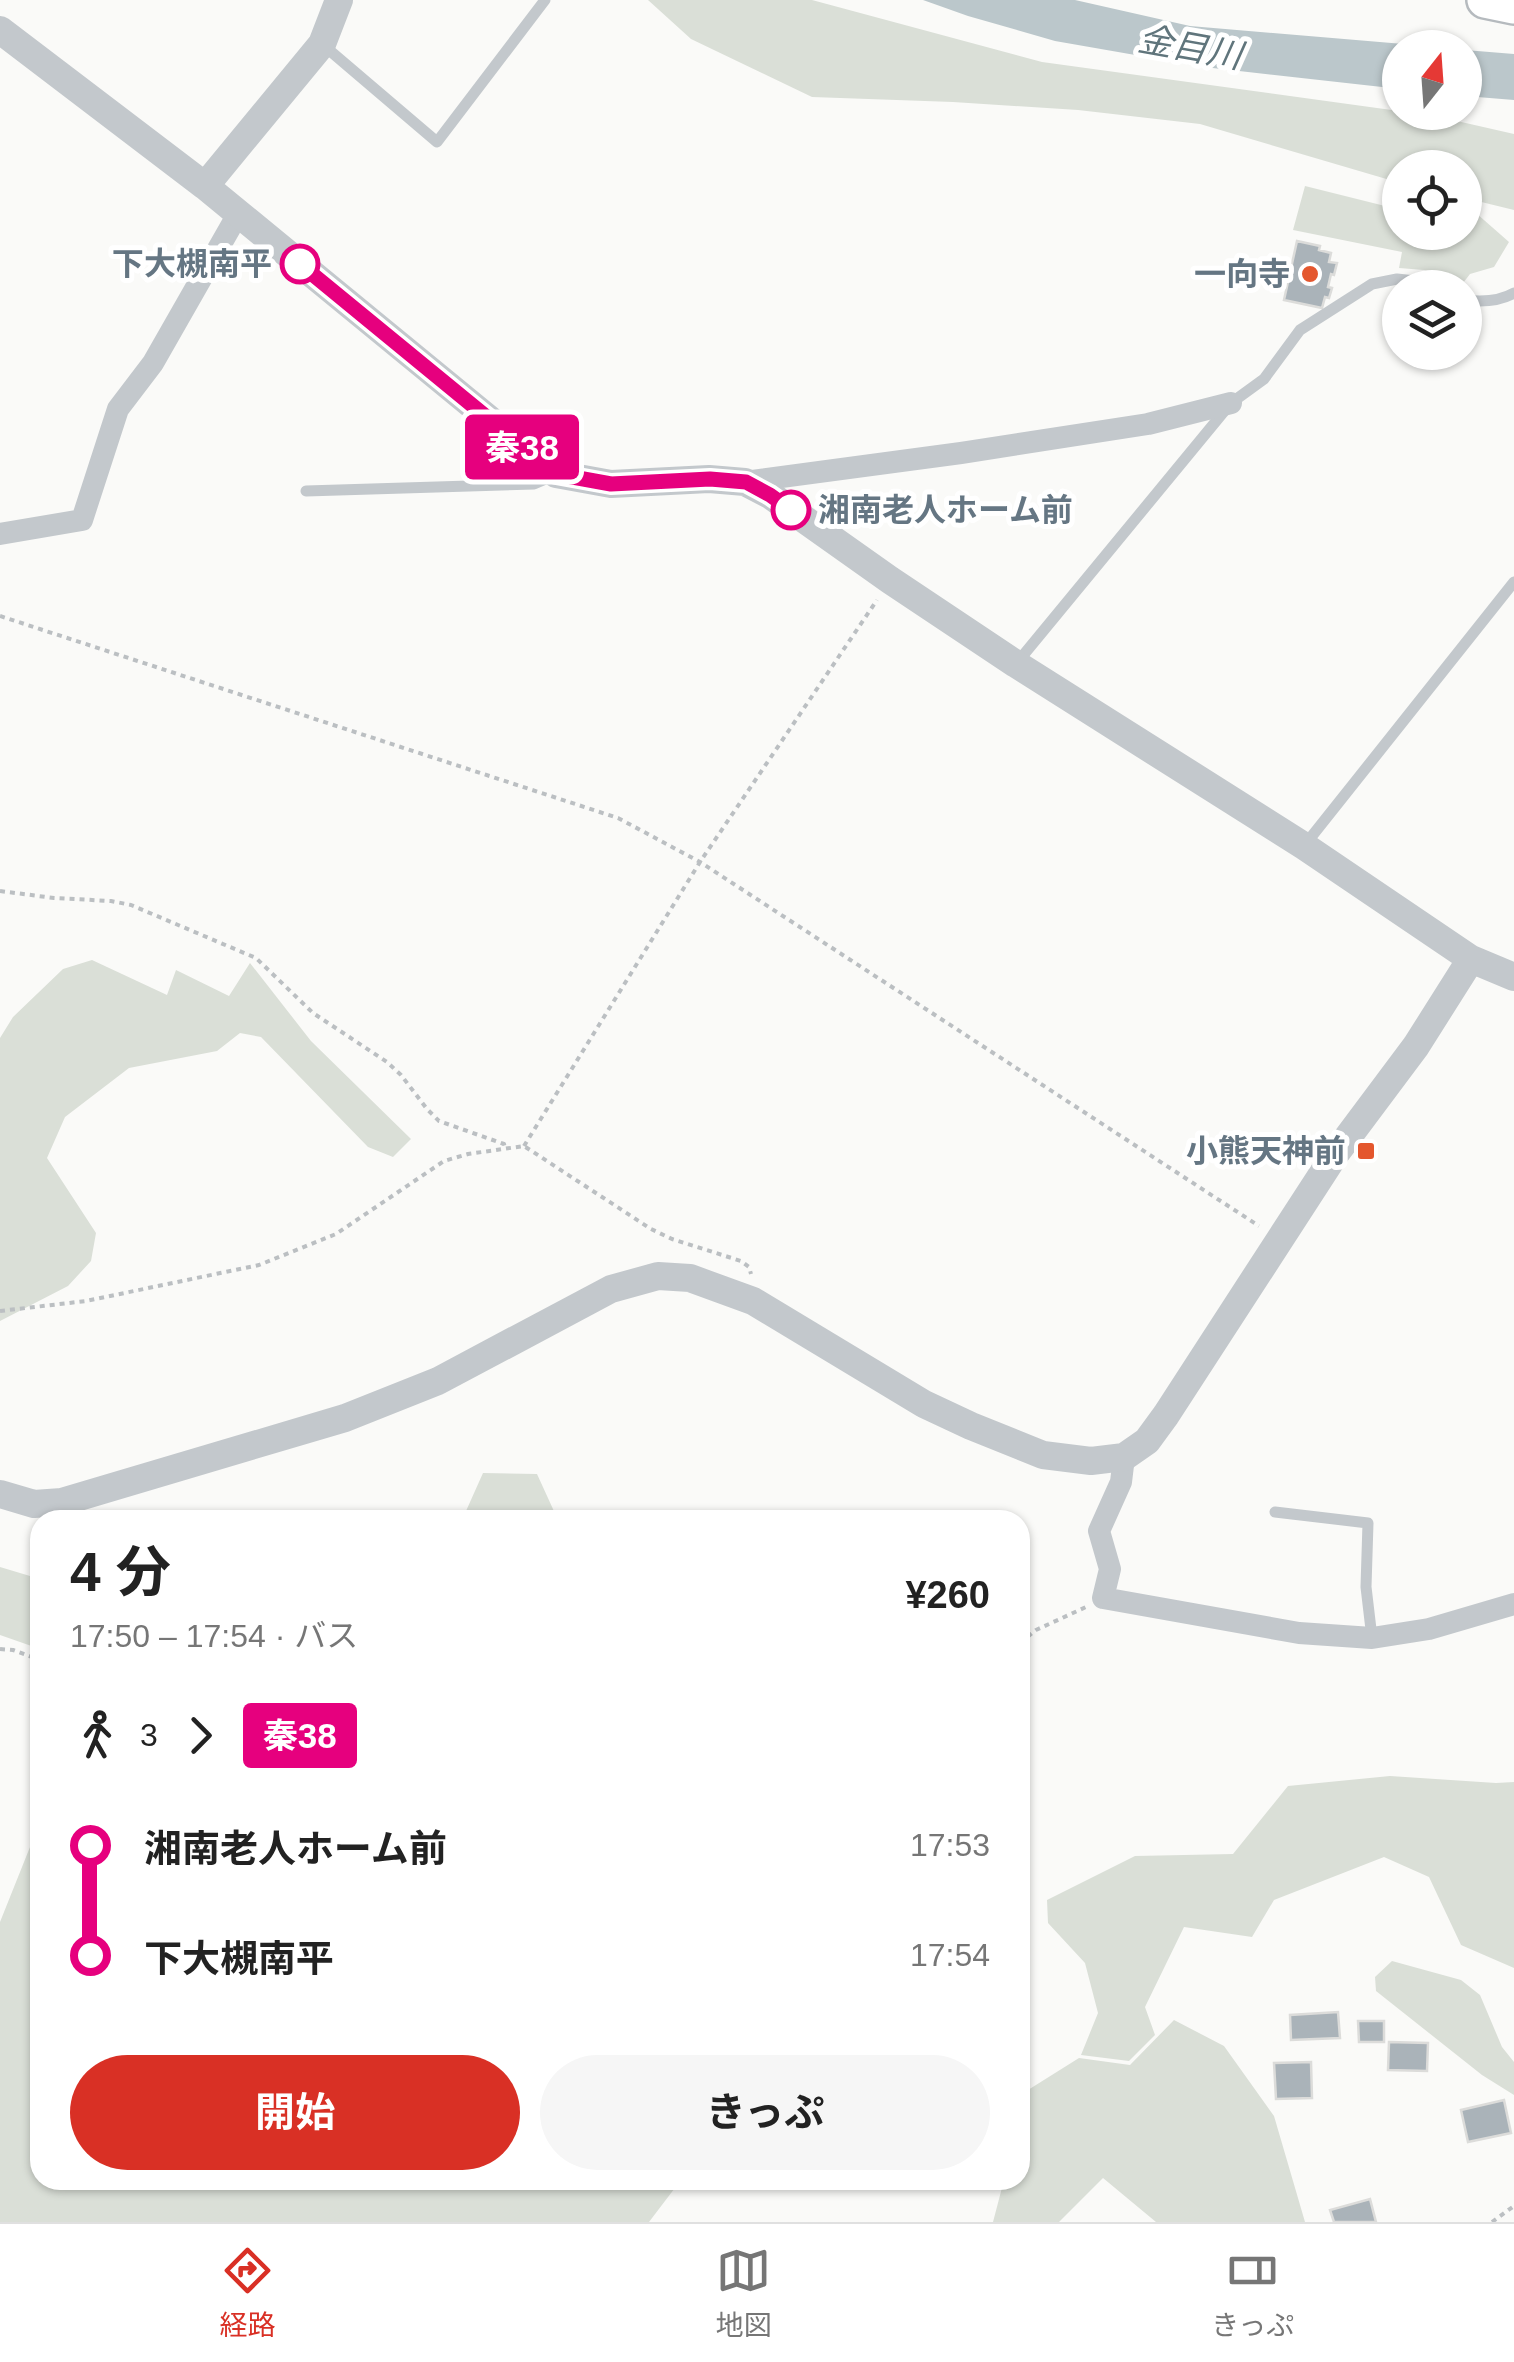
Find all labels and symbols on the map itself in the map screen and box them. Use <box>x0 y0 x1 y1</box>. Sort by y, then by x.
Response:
water label: 金目川 <box>1135 19 1249 76</box>
north arrow <box>1382 30 1482 130</box>
marker: 下大槻南平 <box>281 245 319 283</box>
place label: 下大槻南平 <box>112 246 272 282</box>
place label: 一向寺 <box>1194 256 1290 292</box>
marker: 一向寺 <box>1299 263 1321 285</box>
line badge: 秦38 <box>464 414 580 480</box>
marker: 湘南老人ホーム前 <box>772 491 810 529</box>
place label: 湘南老人ホーム前 <box>818 492 1073 528</box>
place label: 小熊天神前 <box>1186 1133 1346 1169</box>
marker: 小熊天神前 <box>1355 1140 1377 1162</box>

